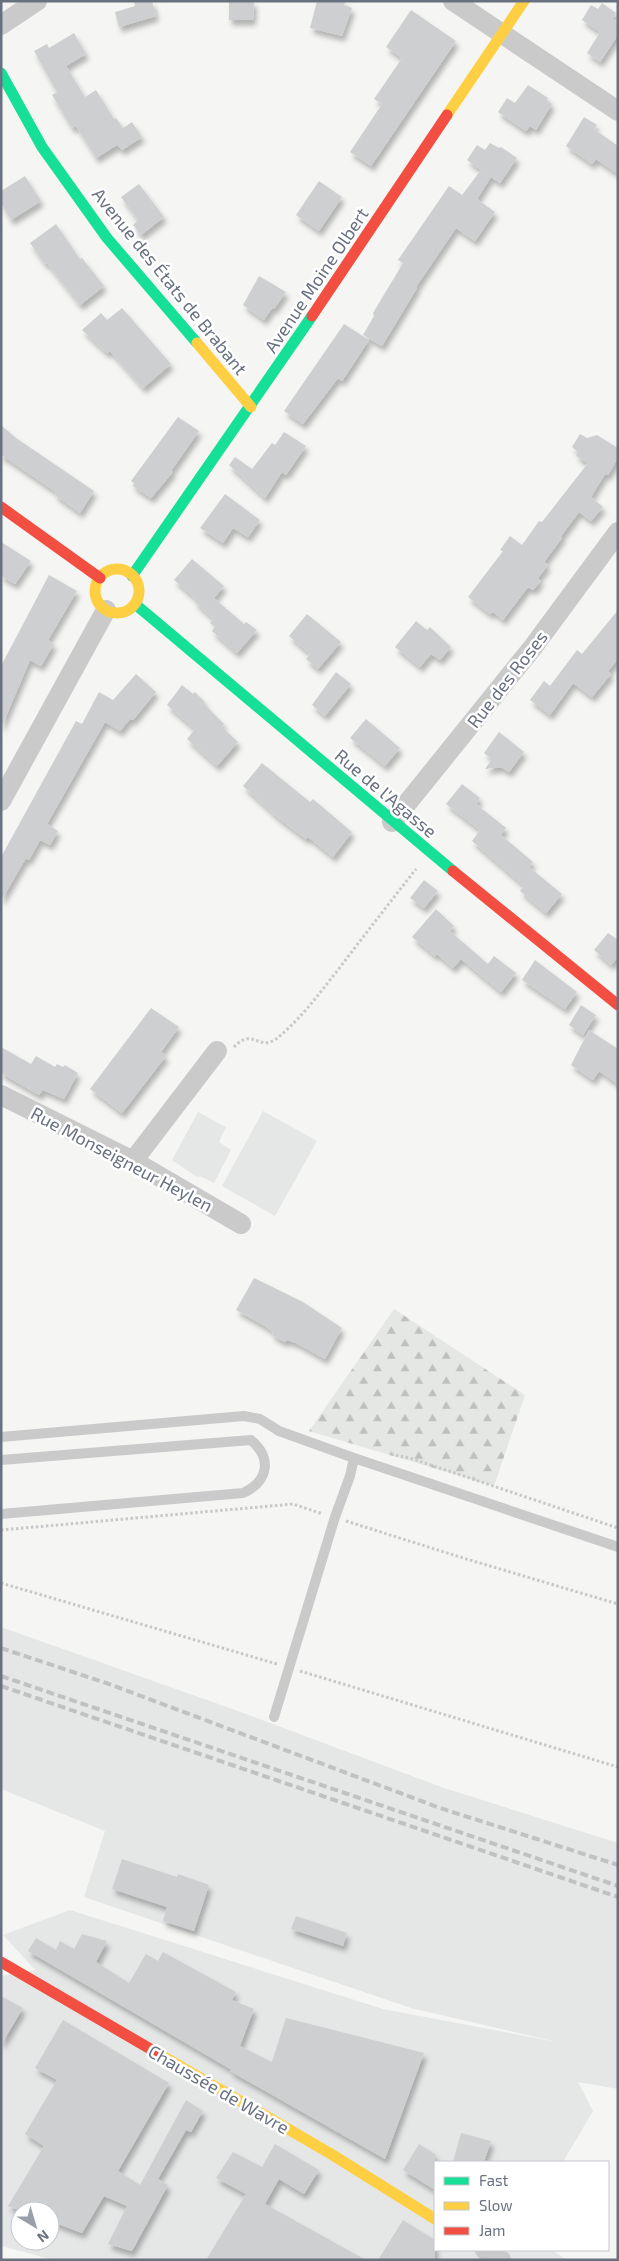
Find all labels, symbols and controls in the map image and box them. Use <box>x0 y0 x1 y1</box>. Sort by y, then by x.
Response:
street label: Avenue des États de Brabant <box>88 183 252 379</box>
street label: Avenue Moine Olbert <box>259 203 373 357</box>
street label: Rue des Roses <box>462 626 552 732</box>
street label: Rue de l'Agasse <box>331 744 441 842</box>
street label: Rue Monseigneur Heylen <box>27 1102 217 1216</box>
street label: Chaussée de Wavre <box>145 2040 293 2138</box>
legend <box>434 2161 609 2251</box>
text: Fast <box>479 2171 509 2189</box>
text: Slow <box>479 2196 513 2214</box>
north arrow <box>10 2201 60 2251</box>
text: Jam <box>479 2221 505 2239</box>
text: N <box>34 2227 53 2246</box>

